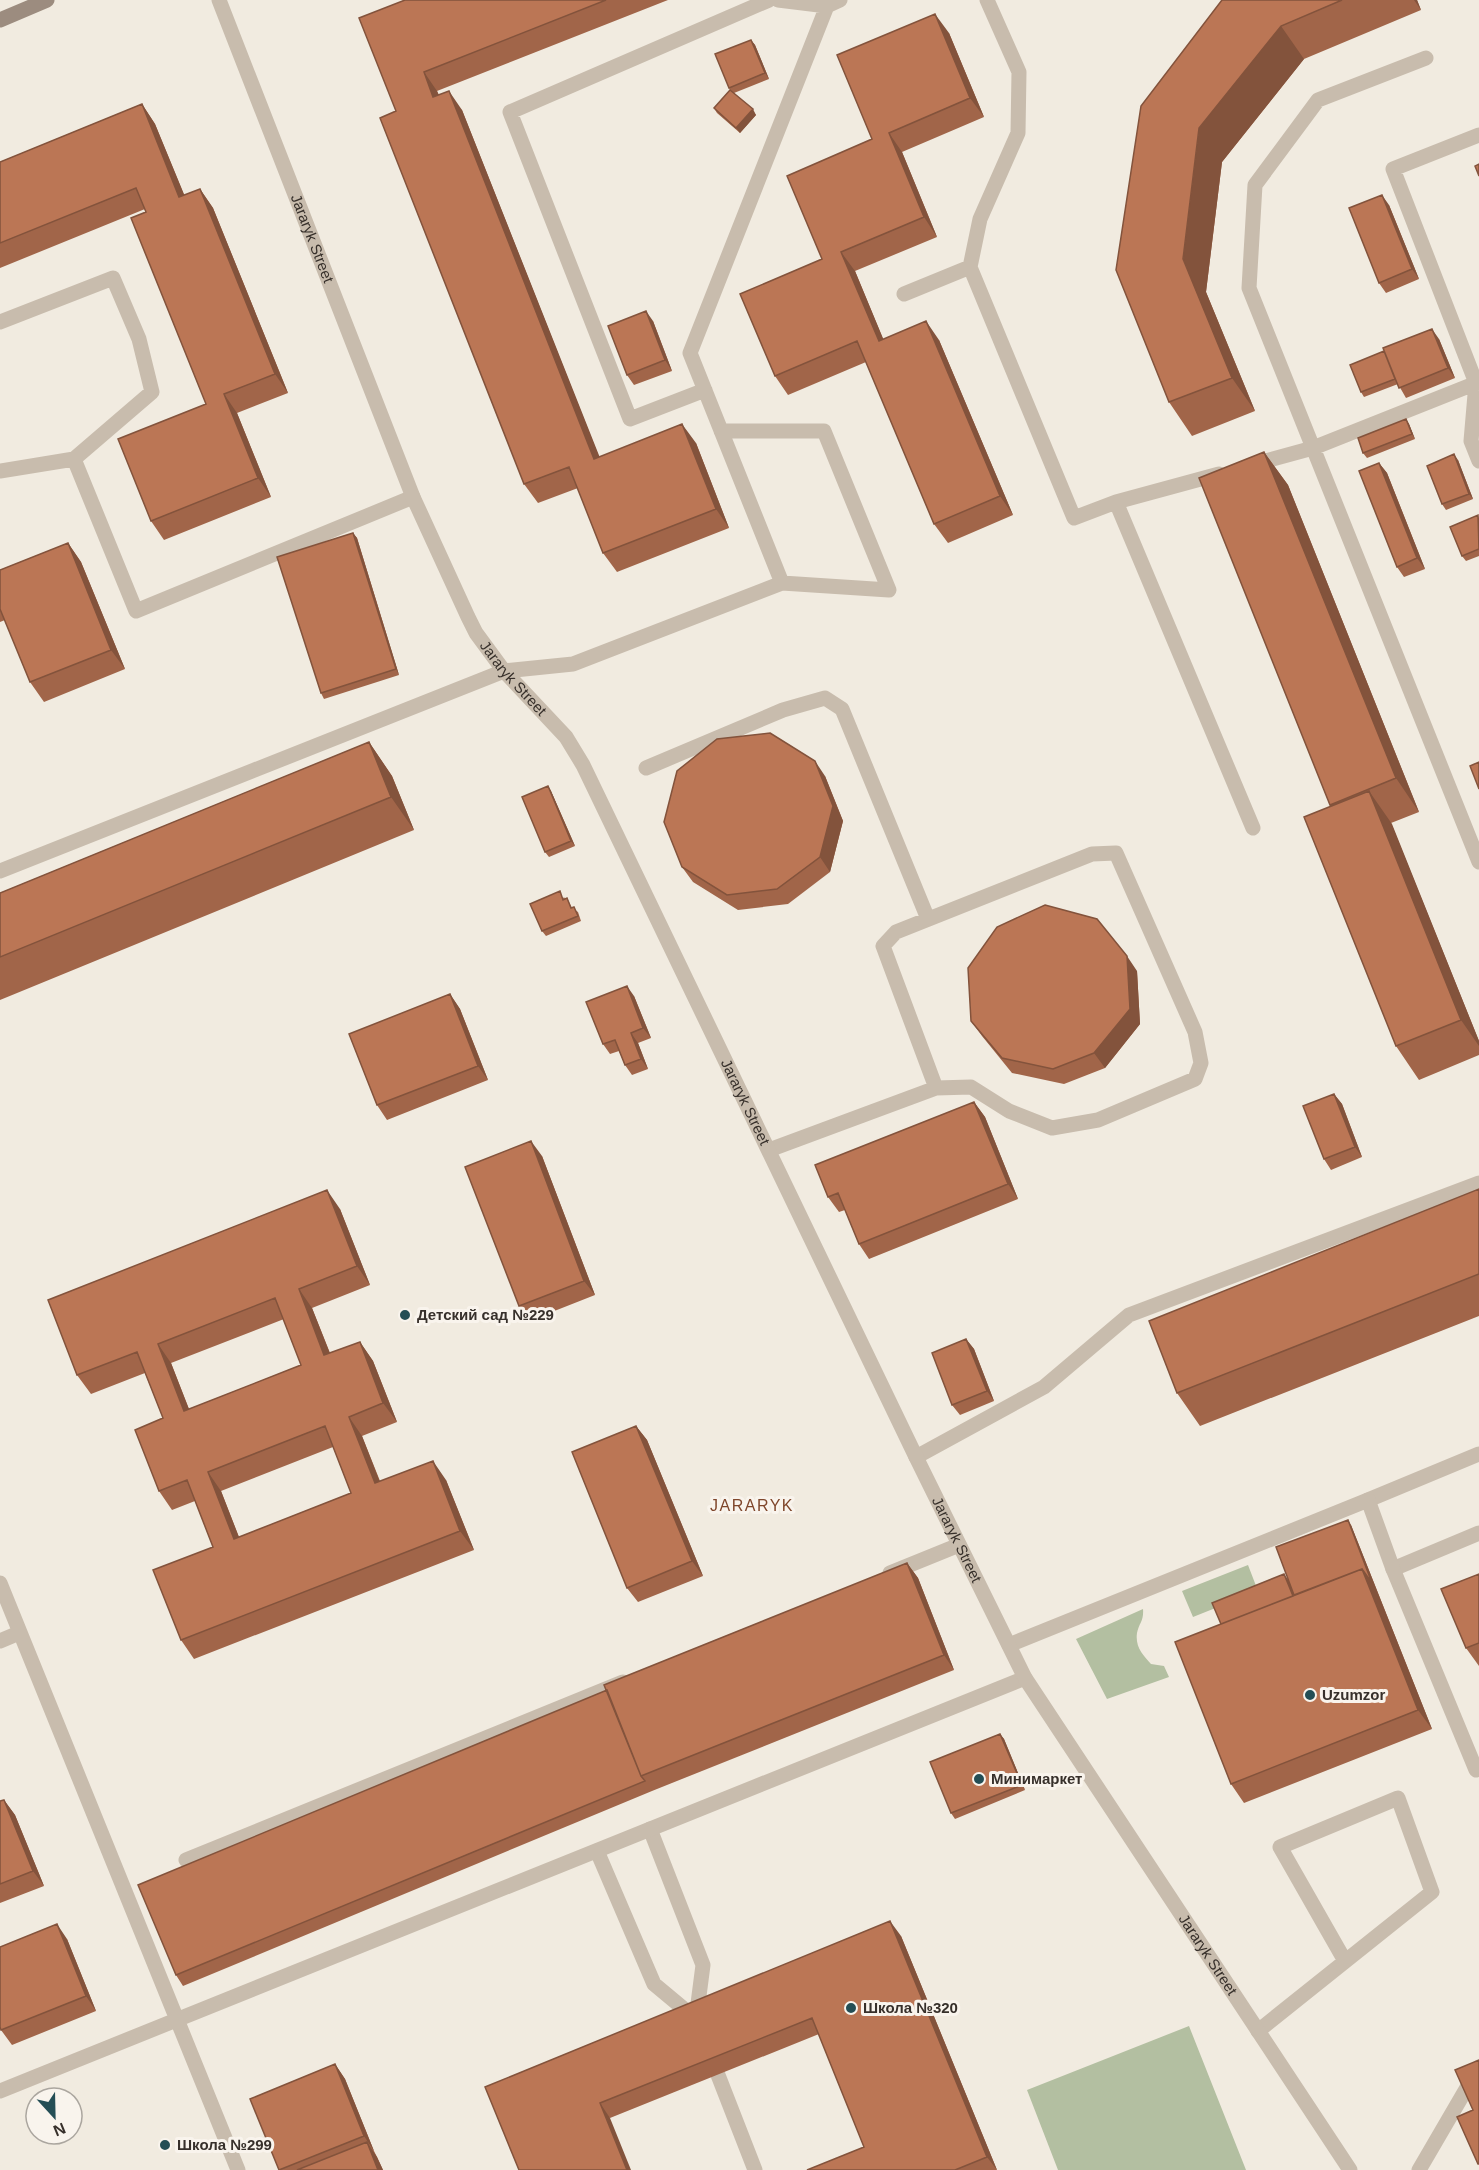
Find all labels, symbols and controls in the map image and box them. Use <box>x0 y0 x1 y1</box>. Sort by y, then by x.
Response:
street label: Jararyk Street <box>288 192 338 286</box>
street label: Jararyk Street <box>477 637 551 719</box>
street label: Jararyk Street <box>718 1056 774 1148</box>
place label: Детский сад №229 <box>417 1306 554 1323</box>
marker: Детский сад №229 <box>398 1308 412 1322</box>
street label: Jararyk Street <box>929 1494 986 1586</box>
district label: JARARYK <box>710 1497 794 1514</box>
place label: Uzumzor <box>1322 1686 1385 1703</box>
marker: Uzumzor <box>1303 1688 1317 1702</box>
place label: Минимаркет <box>991 1770 1082 1787</box>
marker: Минимаркет <box>972 1772 986 1786</box>
street label: Jararyk Street <box>1175 1911 1242 1999</box>
place label: Школа №320 <box>863 1999 958 2016</box>
marker: Школа №320 <box>844 2001 858 2015</box>
north arrow <box>24 2086 84 2146</box>
text: N <box>51 2119 68 2139</box>
place label: Школа №299 <box>177 2136 272 2153</box>
marker: Школа №299 <box>158 2138 172 2152</box>

